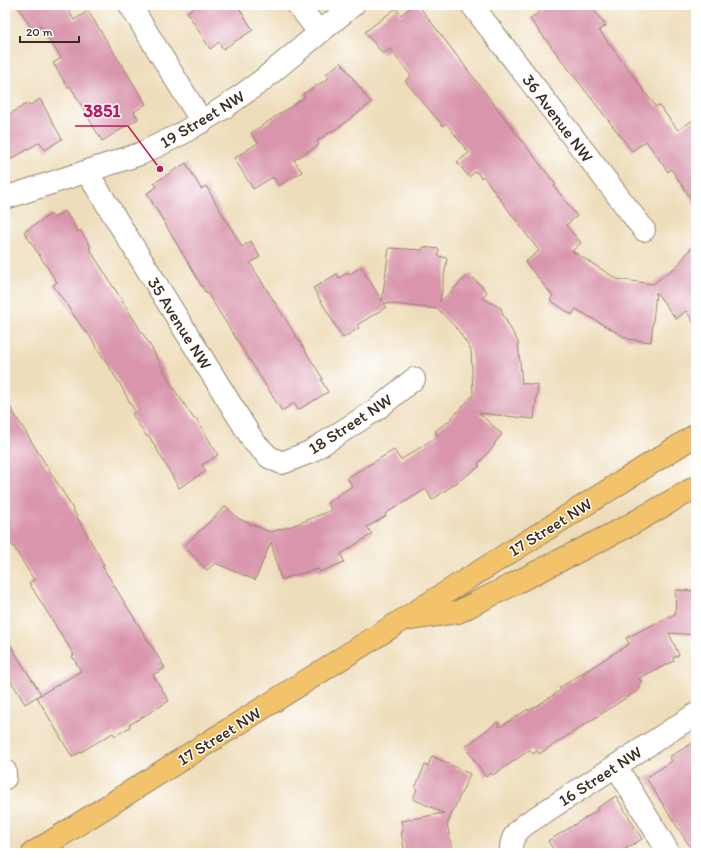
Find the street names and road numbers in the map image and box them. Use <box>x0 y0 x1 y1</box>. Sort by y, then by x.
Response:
street label: 36 Avenue NW <box>518 70 598 166</box>
street label: 19 Street NW <box>156 86 248 152</box>
street label: 35 Avenue NW <box>144 273 217 373</box>
street label: 18 Street NW <box>304 389 396 458</box>
street label: 17 Street NW <box>504 493 596 561</box>
street label: 17 Street NW <box>173 702 265 770</box>
street label: 16 Street NW <box>555 741 646 810</box>

